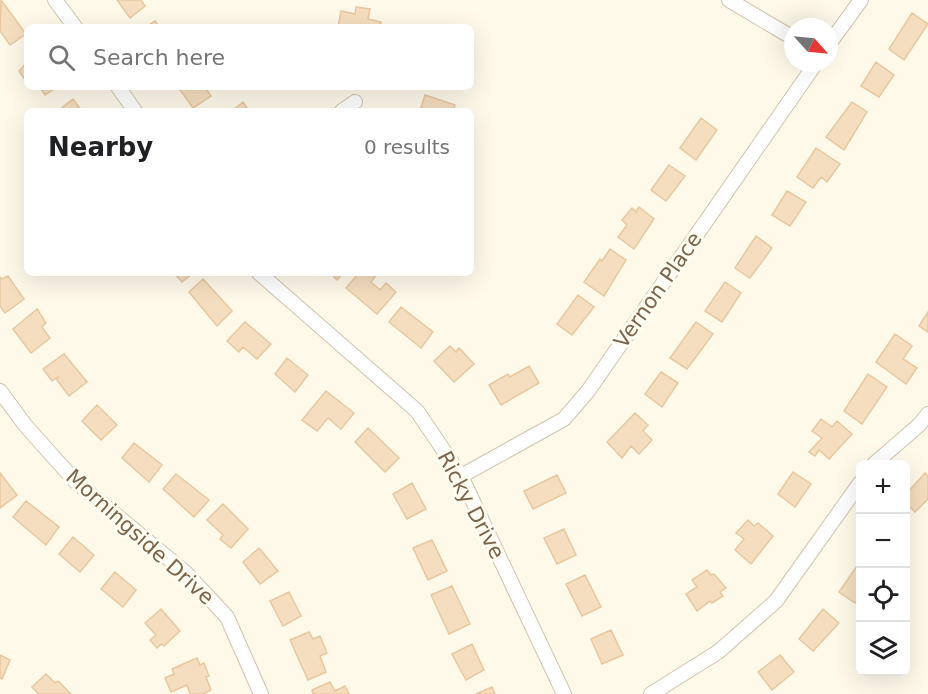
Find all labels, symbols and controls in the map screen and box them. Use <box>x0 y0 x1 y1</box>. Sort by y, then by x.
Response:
north arrow <box>784 18 838 72</box>
search box <box>24 24 474 90</box>
icon: search <box>45 41 78 74</box>
text: Search here <box>93 45 225 70</box>
text: Nearby <box>48 132 153 162</box>
text: 0 results <box>364 135 450 159</box>
street label: Vernon Place <box>609 227 707 353</box>
street label: Ricky Drive <box>433 447 509 563</box>
map controls <box>856 460 910 676</box>
button: + <box>856 460 910 514</box>
street label: Morningside Drive <box>61 464 219 610</box>
button: − <box>856 514 910 568</box>
button: locate <box>856 568 910 622</box>
button: layers <box>856 622 910 676</box>

